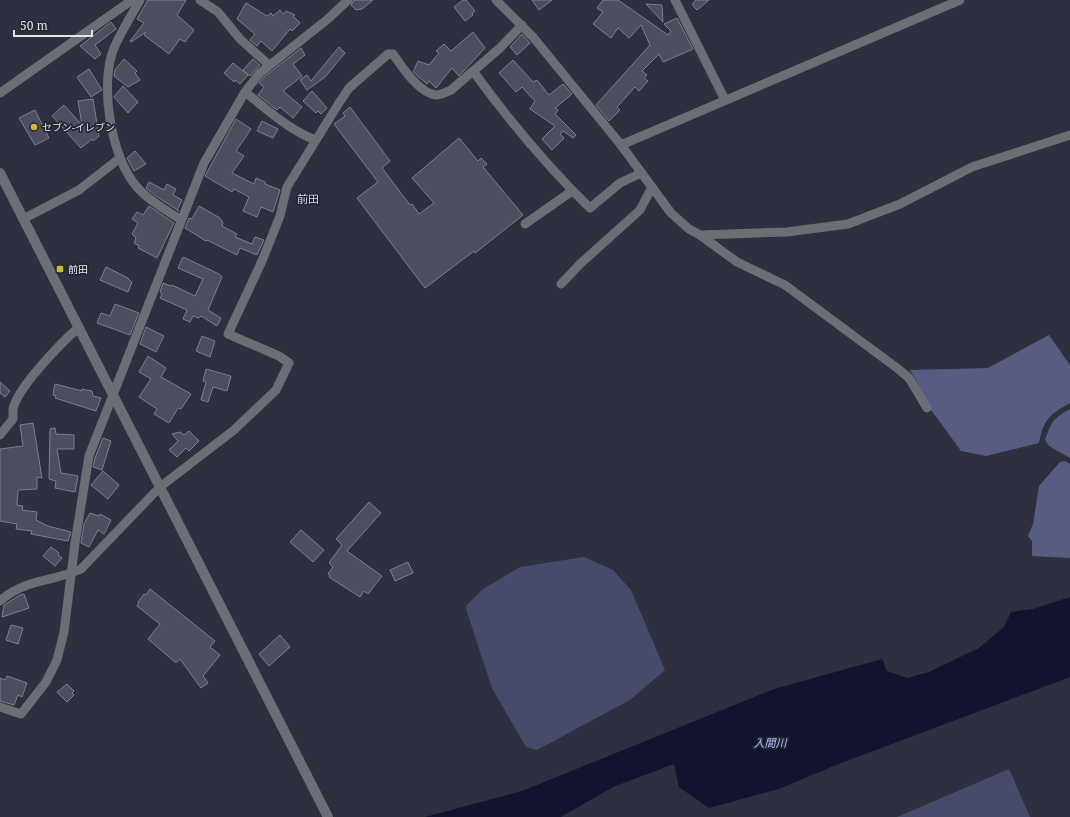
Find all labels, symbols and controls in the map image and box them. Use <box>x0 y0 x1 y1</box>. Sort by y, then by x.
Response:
scale bar <box>14 12 92 38</box>
text: 50 m <box>20 17 48 34</box>
place label: セブン-イレブン <box>42 120 115 134</box>
marker: セブン-イレブン <box>29 122 39 132</box>
district label: 前田 <box>297 191 319 206</box>
place label: 前田 <box>68 262 88 276</box>
marker: 前田 <box>55 264 65 274</box>
water label: 入間川 <box>754 735 787 750</box>

